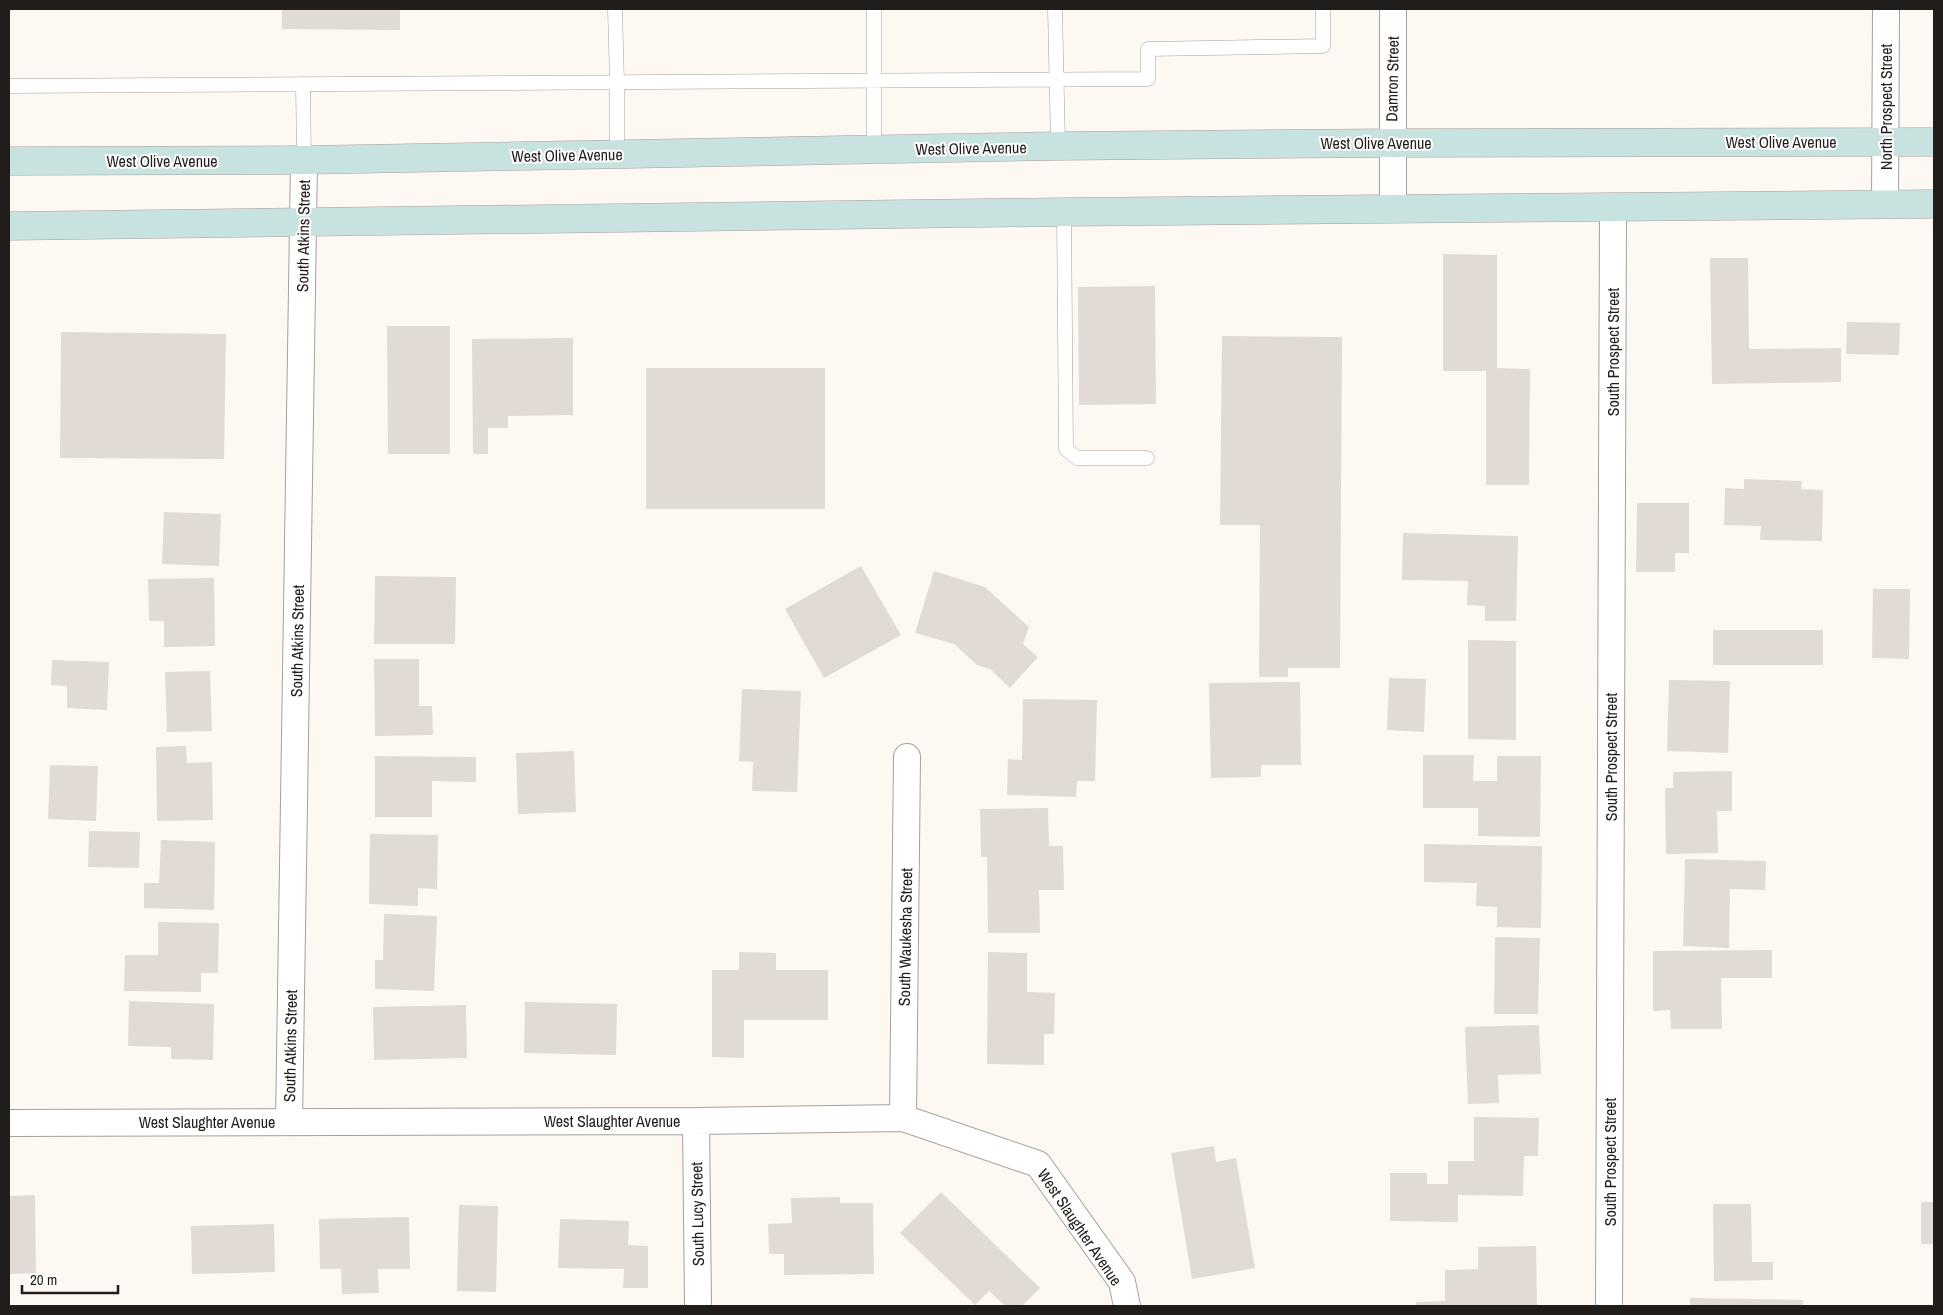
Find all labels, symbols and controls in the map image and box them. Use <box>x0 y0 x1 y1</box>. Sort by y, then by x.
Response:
street label: Damron Street <box>1380 36 1404 122</box>
street label: North Prospect Street <box>1875 44 1897 170</box>
street label: West Olive Avenue <box>1725 131 1837 153</box>
street label: West Olive Avenue <box>1320 132 1432 154</box>
street label: West Olive Avenue <box>915 136 1027 160</box>
street label: West Olive Avenue <box>511 143 623 167</box>
street label: West Olive Avenue <box>106 150 218 172</box>
street label: South Atkins Street <box>291 179 315 292</box>
street label: South Prospect Street <box>1602 287 1624 416</box>
street label: South Atkins Street <box>285 584 309 697</box>
street label: South Prospect Street <box>1600 692 1622 821</box>
street label: South Waukesha Street <box>893 867 917 1006</box>
street label: South Atkins Street <box>278 989 302 1102</box>
street label: South Prospect Street <box>1599 1097 1621 1226</box>
street label: West Slaughter Avenue <box>544 1110 680 1132</box>
street label: West Slaughter Avenue <box>139 1111 275 1133</box>
street label: South Lucy Street <box>685 1161 709 1266</box>
street label: West Slaughter Avenue <box>1033 1164 1127 1290</box>
scale bar <box>22 1262 119 1294</box>
text: 20 m <box>30 1269 57 1290</box>

